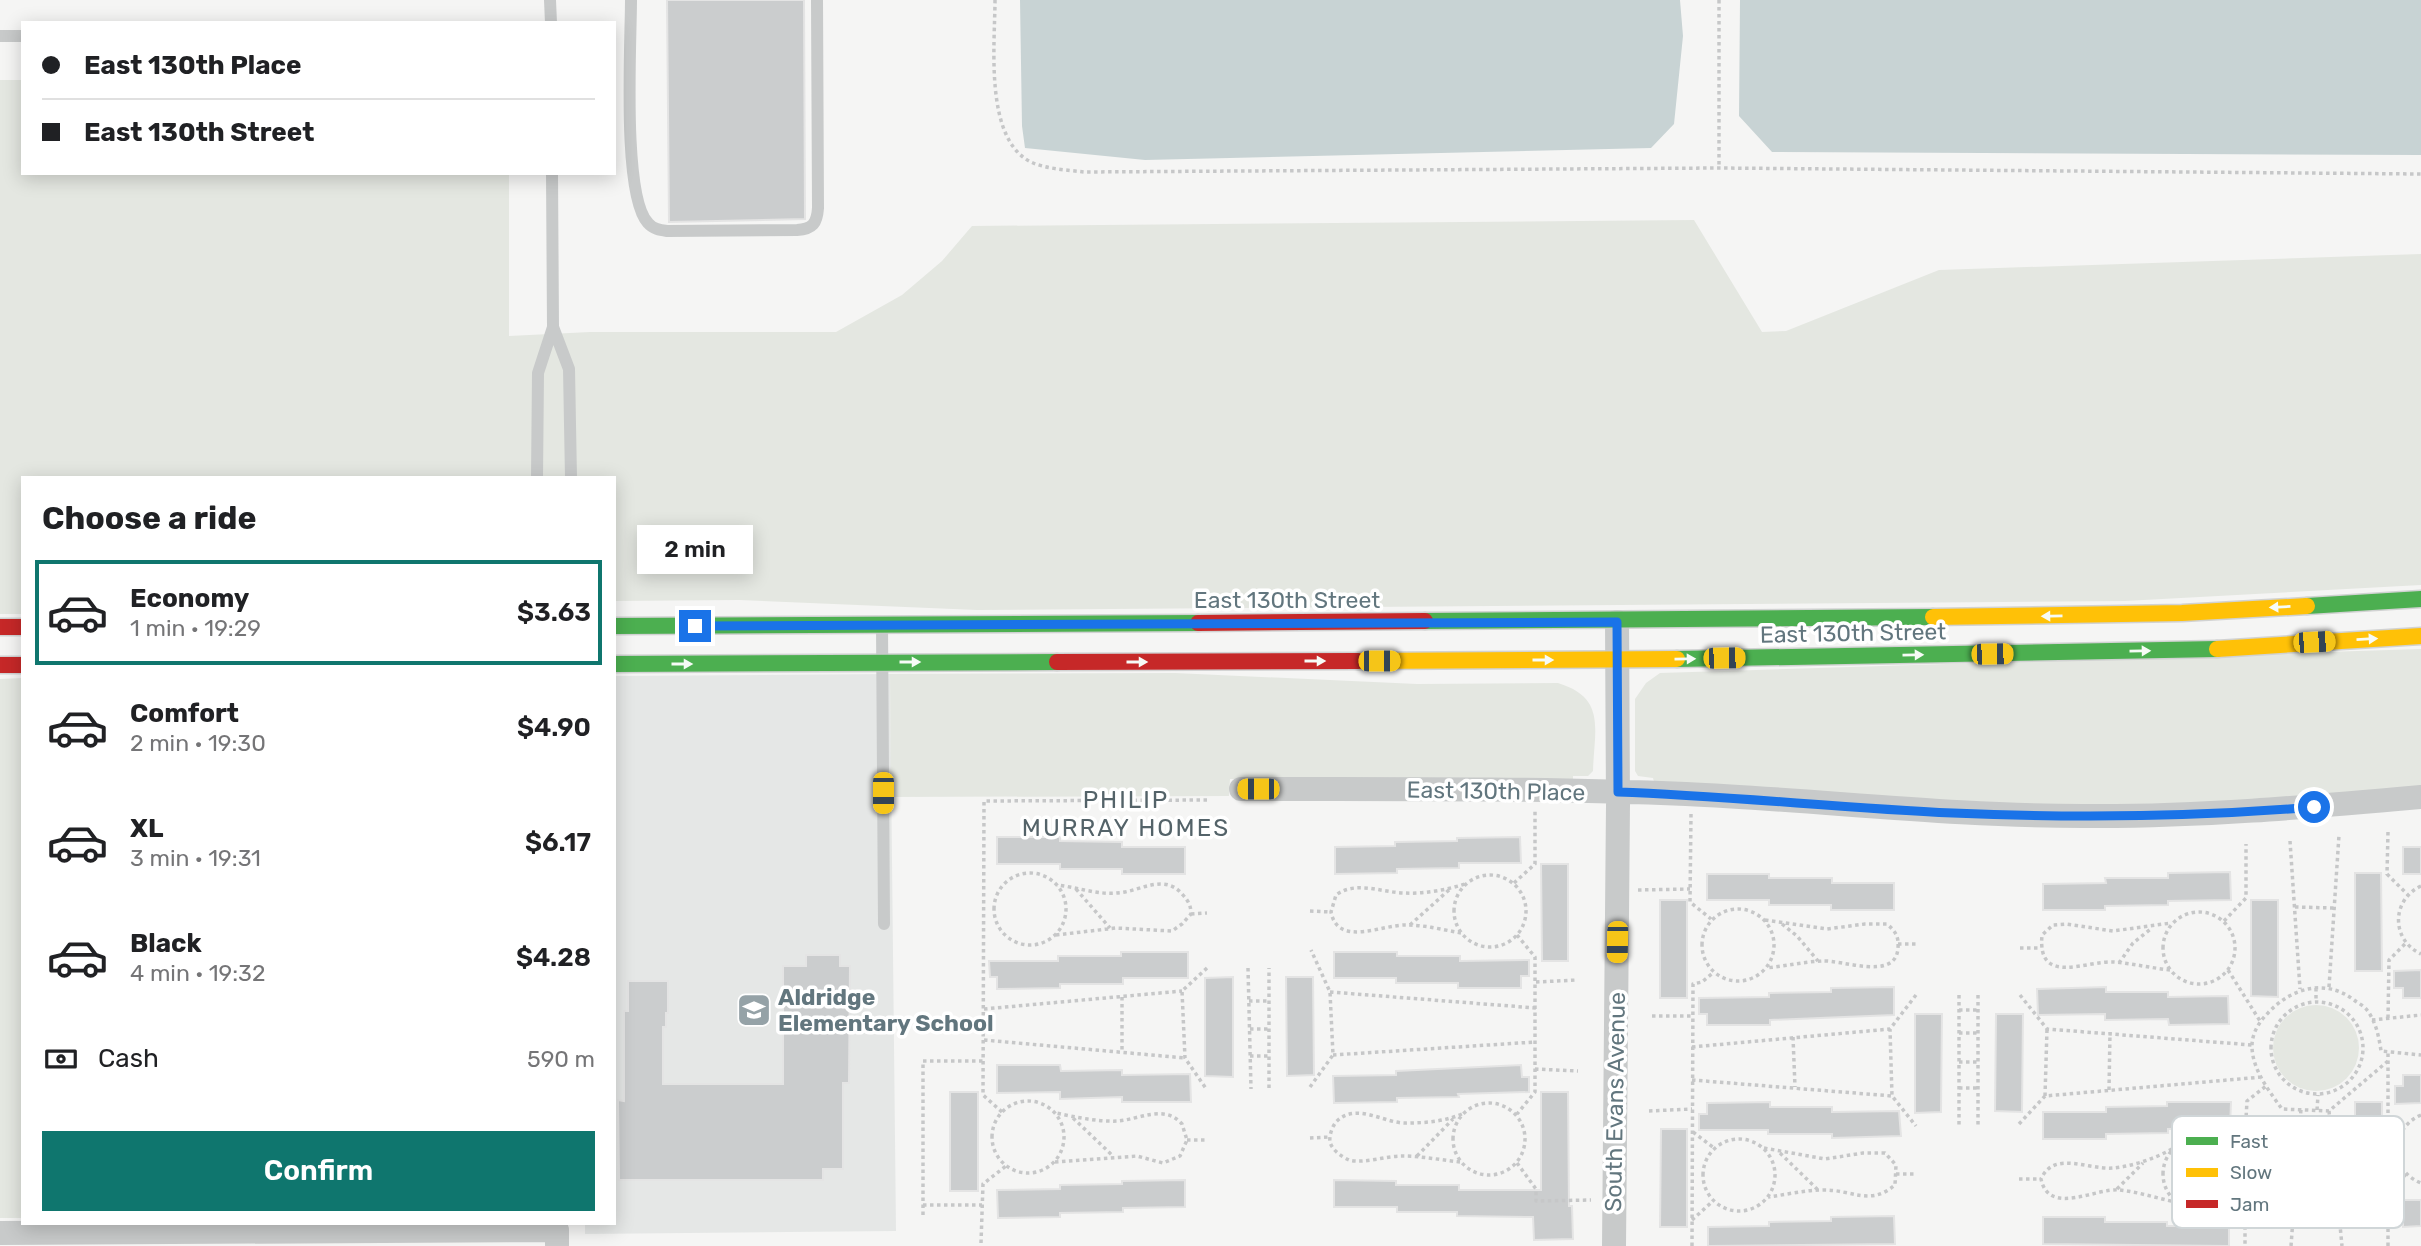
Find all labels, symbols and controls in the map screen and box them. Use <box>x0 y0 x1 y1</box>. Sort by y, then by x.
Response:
text: East 130th Place <box>84 50 301 81</box>
text: East 130th Street <box>84 117 314 148</box>
text: Choose a ride <box>42 499 256 537</box>
callout: 2 min <box>637 524 753 574</box>
text: 2 min <box>664 535 726 563</box>
icon: car <box>46 581 109 644</box>
text: Economy <box>130 583 249 614</box>
street label: East 130th Street <box>1194 586 1380 614</box>
text: $3.63 <box>517 597 591 628</box>
one-way arrow <box>2268 602 2290 613</box>
route end <box>679 610 711 642</box>
one-way arrow <box>2041 610 2063 621</box>
text: 1 min · 19:29 <box>130 614 261 642</box>
street label: East 130th Street <box>1760 617 1946 649</box>
car <box>2293 630 2336 654</box>
one-way arrow <box>2357 633 2379 644</box>
car <box>1971 643 2014 665</box>
one-way arrow <box>2130 646 2152 657</box>
car <box>1703 647 1746 669</box>
one-way arrow <box>1902 649 1924 661</box>
car <box>1359 651 1401 672</box>
one-way arrow <box>1675 653 1697 665</box>
one-way arrow <box>1532 654 1554 666</box>
one-way arrow <box>1304 655 1326 667</box>
one-way arrow <box>899 656 921 668</box>
one-way arrow <box>1127 656 1149 668</box>
one-way arrow <box>672 658 694 670</box>
icon: car <box>46 696 109 759</box>
text: Comfort <box>130 698 239 729</box>
text: $4.90 <box>517 712 591 743</box>
text: 2 min · 19:30 <box>130 729 266 757</box>
car <box>873 772 894 814</box>
street label: East 130th Place <box>1407 775 1585 807</box>
car <box>1238 779 1280 800</box>
district label: PHILIP MURRAY HOMES <box>1022 786 1230 842</box>
route start <box>2298 791 2330 823</box>
icon: car <box>46 811 109 874</box>
text: XL <box>130 813 163 844</box>
text: $6.17 <box>525 827 591 858</box>
text: 3 min · 19:31 <box>130 844 261 872</box>
car <box>1607 921 1628 963</box>
icon: car <box>46 926 109 989</box>
text: Black <box>130 928 202 959</box>
text: $4.28 <box>516 942 591 973</box>
text: 4 min · 19:32 <box>130 959 265 987</box>
place label: Aldridge Elementary School <box>778 983 994 1037</box>
school or university icon: Aldridge Elementary School <box>735 991 773 1029</box>
street label: South Evans Avenue <box>1599 992 1631 1212</box>
icon: cash <box>42 1040 80 1078</box>
text: Cash <box>98 1043 159 1074</box>
text: 590 m <box>527 1045 595 1073</box>
legend <box>2172 1116 2404 1228</box>
text: Fast <box>2230 1130 2269 1153</box>
button: Confirm <box>42 1131 595 1211</box>
text: Slow <box>2230 1161 2272 1184</box>
text: Jam <box>2230 1193 2269 1216</box>

